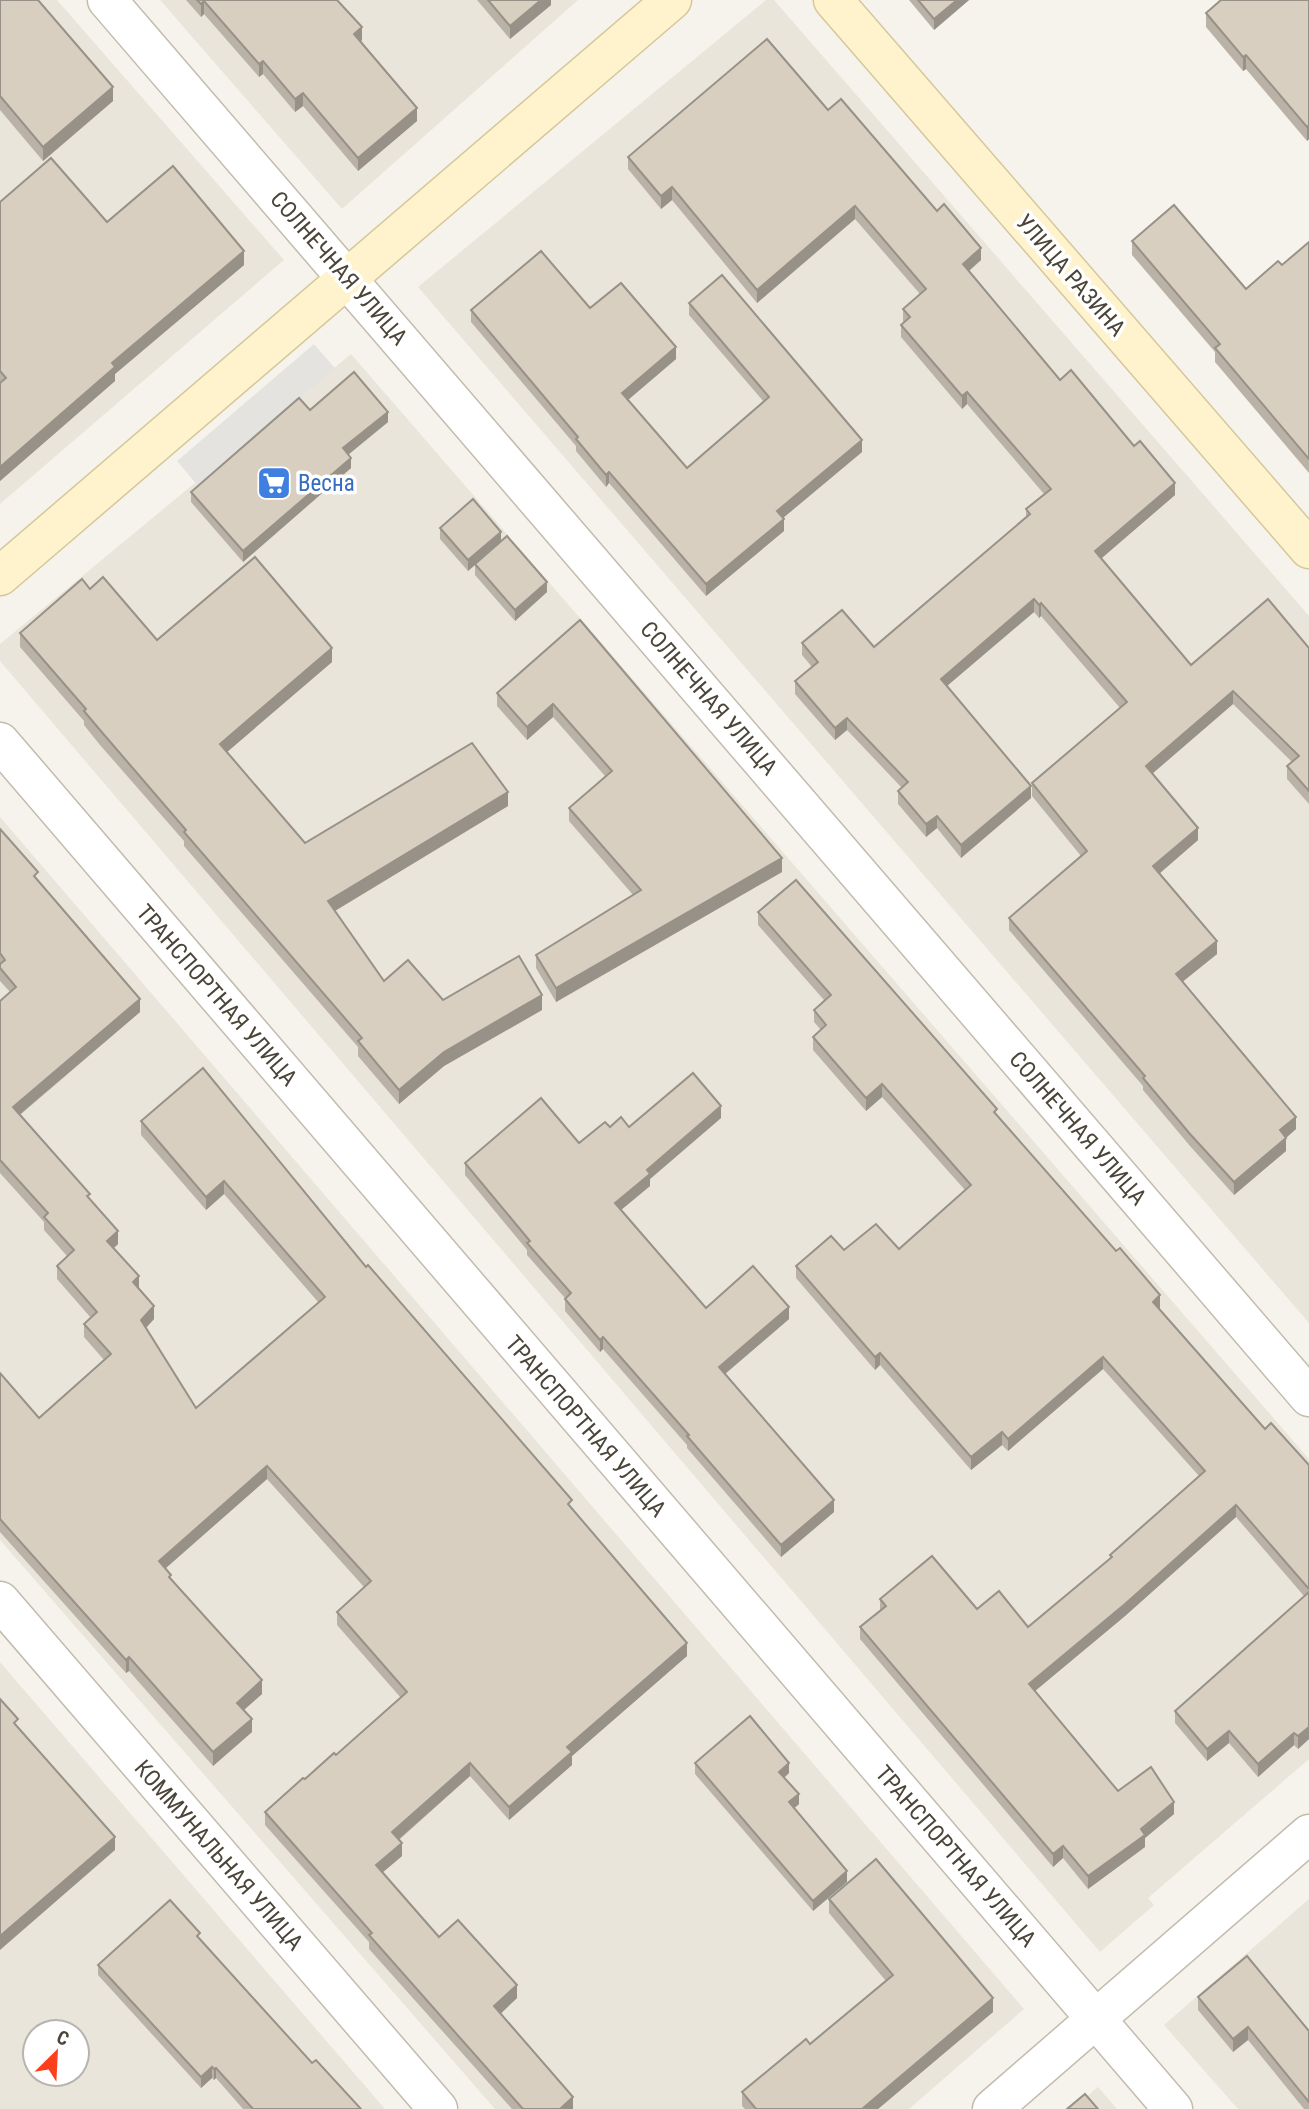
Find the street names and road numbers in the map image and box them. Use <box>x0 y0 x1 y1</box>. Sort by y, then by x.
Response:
street label: СОЛНЕЧНАЯ УЛИЦА <box>265 186 413 351</box>
street label: УЛИЦА РАЗИНА <box>1011 209 1131 342</box>
street label: СОЛНЕЧНАЯ УЛИЦА <box>635 616 783 781</box>
street label: ТРАНСПОРТНАЯ УЛИЦА <box>131 899 303 1091</box>
street label: СОЛНЕЧНАЯ УЛИЦА <box>1004 1046 1152 1211</box>
street label: ТРАНСПОРТНАЯ УЛИЦА <box>500 1330 672 1522</box>
street label: КОММУНАЛЬНАЯ УЛИЦА <box>129 1755 309 1956</box>
street label: ТРАНСПОРТНАЯ УЛИЦА <box>870 1760 1042 1952</box>

